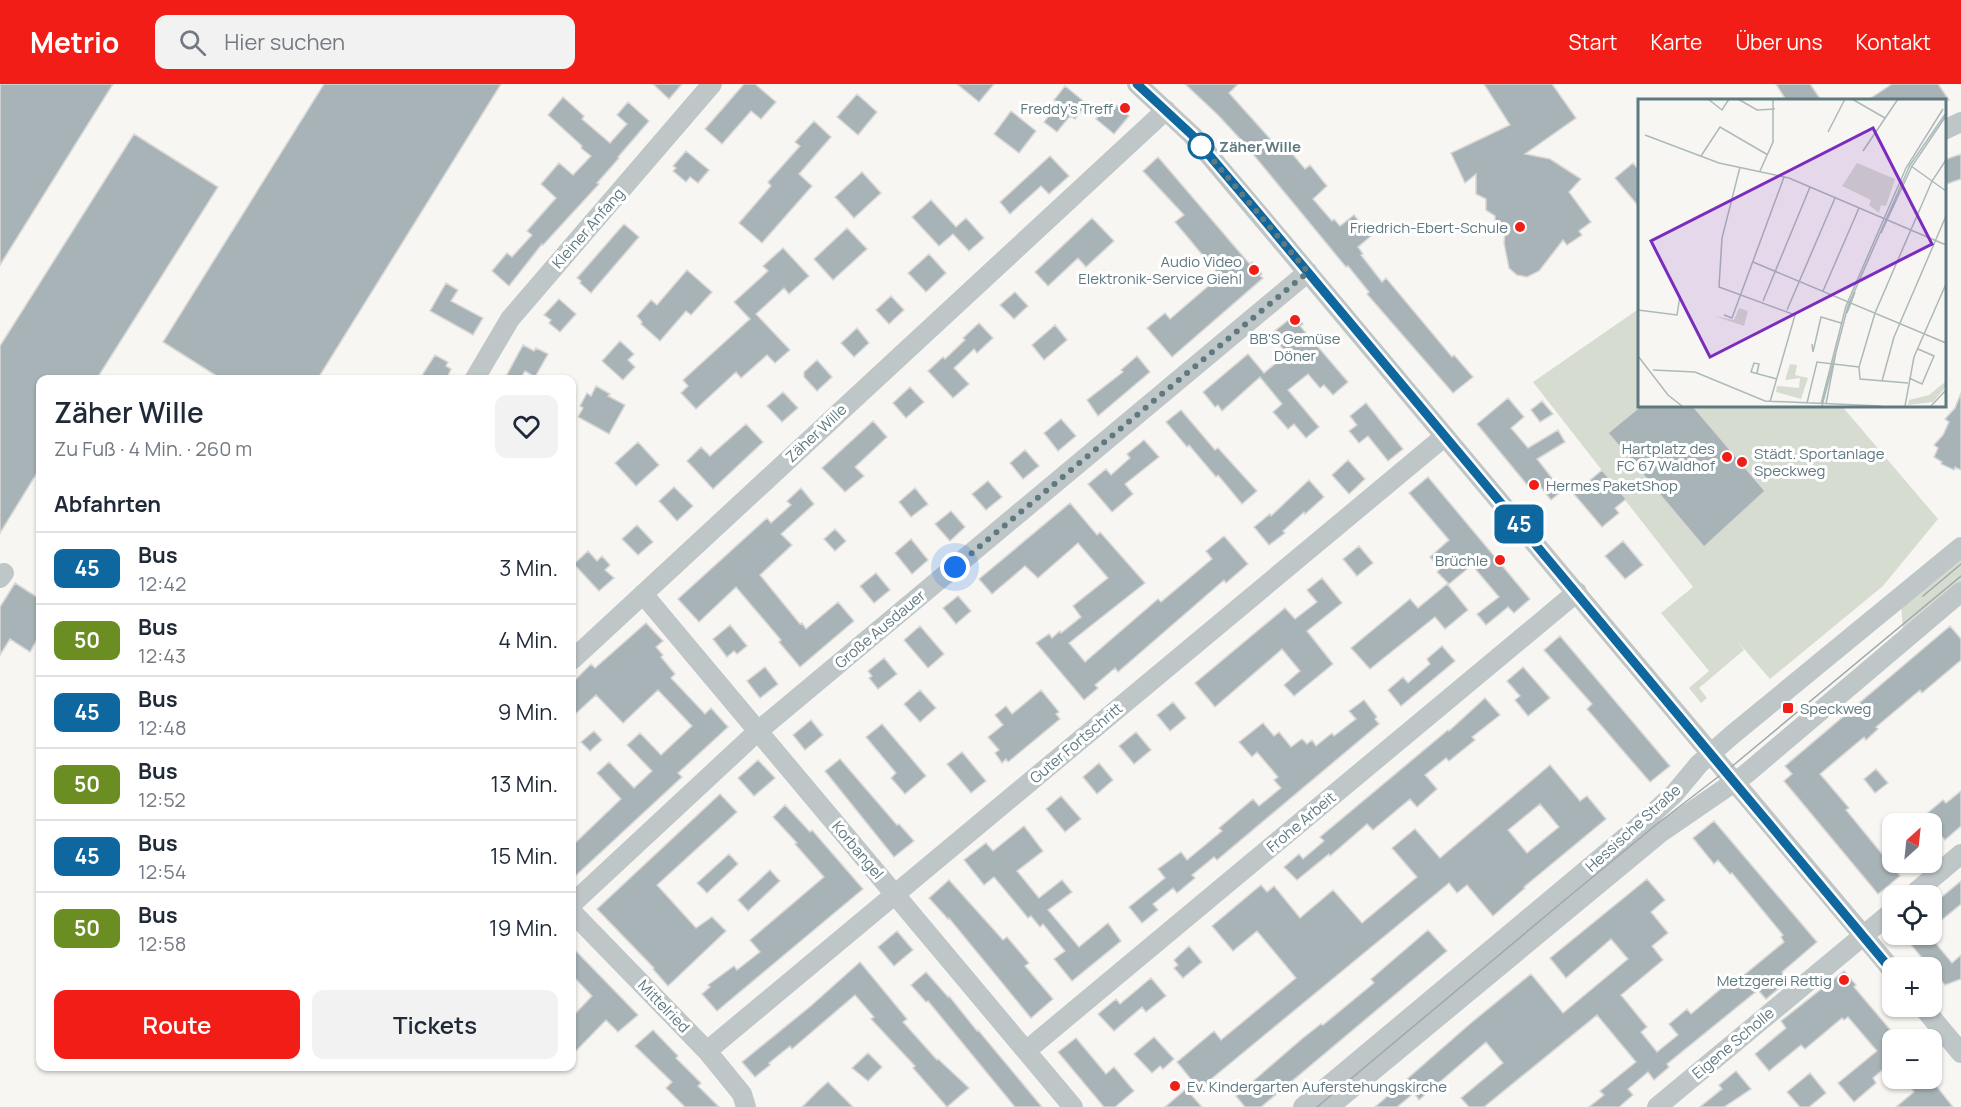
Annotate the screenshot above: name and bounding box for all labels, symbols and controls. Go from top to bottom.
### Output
search box [155,15,575,69]
text: Metrio [30,23,119,61]
icon: search [176,26,209,59]
text: Hier suchen [224,27,345,57]
text: Start [1568,28,1617,56]
text: Karte [1650,28,1702,56]
text: Über uns [1735,28,1823,56]
text: Kontakt [1856,28,1931,56]
place label: Freddy's Treff [1021,98,1113,119]
inset map [1638,99,1946,406]
marker: Freddy's Treff [1118,101,1132,115]
marker: Zäher Wille [1188,133,1214,159]
place label: Zäher Wille [1219,136,1301,157]
street label: Kleiner Anfang [547,183,629,273]
place label: Friedrich-Ebert-Schule [1350,217,1508,238]
marker: Friedrich-Ebert-Schule [1513,220,1527,234]
place label: Audio Video Elektronik-Service Giehl [1078,251,1242,289]
marker: Audio Video Elektronik-Service Giehl [1247,263,1261,277]
marker: BB'S Gemüse Döner [1288,313,1302,327]
place label: BB'S Gemüse Döner [1250,328,1341,366]
text: Zäher Wille [54,393,204,431]
button: heart [495,395,558,458]
street label: Zäher Wille [781,399,851,467]
text: Zu Fuß · 4 Min. · 260 m [54,435,252,462]
place label: Hartplatz des FC 67 Waldhof [1617,438,1716,476]
place label: Städt. Sportanlage Speckweg [1754,443,1885,481]
marker: Hartplatz des FC 67 Waldhof [1720,450,1734,464]
marker: Städt. Sportanlage Speckweg [1735,455,1749,469]
place label: Hermes PaketShop [1546,475,1678,496]
marker: Hermes PaketShop [1527,478,1541,492]
text: Abfahrten [54,489,161,519]
line badge: 45 [1492,504,1546,544]
text: 45 [1506,510,1532,538]
text: Bus [138,540,178,570]
place label: Brüchle [1435,550,1488,571]
your location [940,552,970,582]
text: 3 Min. [499,553,558,583]
marker: Brüchle [1493,553,1507,567]
text: 45 [74,554,100,582]
text: 12:42 [138,570,186,597]
street label: Große Ausdauer [830,585,930,673]
text: Bus [138,612,178,642]
text: 4 Min. [498,625,558,655]
text: 50 [74,626,100,654]
text: 12:43 [138,642,186,669]
text: Bus [138,684,178,714]
text: 9 Min. [498,697,558,727]
text: 45 [74,698,100,726]
street label: Guter Fortschritt [1025,698,1127,788]
place label: Speckweg [1800,698,1872,719]
marker: Speckweg [1781,701,1795,715]
text: 12:48 [138,714,187,741]
text: Bus [138,756,178,786]
text: 13 Min. [491,769,558,799]
text: 50 [74,770,100,798]
street label: Hessische Straße [1581,779,1685,876]
text: 12:52 [138,786,186,813]
street label: Frohe Arbeit [1262,787,1340,857]
north arrow [1882,813,1942,873]
map controls [1882,813,1942,1089]
street label: Korbangel [828,816,888,884]
text: Bus [138,828,178,858]
text: 15 Min. [490,841,558,871]
text: 45 [74,842,100,870]
text: 12:54 [138,858,187,885]
button: locate [1882,885,1942,945]
text: Bus [138,900,178,930]
text: 19 Min. [489,913,558,943]
text: 50 [74,914,100,942]
text: 12:58 [138,930,186,957]
button: + [1882,957,1942,1017]
place label: Metzgerei Rettig [1717,970,1832,991]
marker: Metzgerei Rettig [1837,973,1851,987]
street label: Mittelried [633,975,695,1037]
button: Route [54,990,300,1059]
button: Tickets [312,990,558,1059]
street label: Eigene Scholle [1687,1002,1779,1084]
button: − [1882,1029,1942,1089]
place label: Ev. Kindergarten Auferstehungskirche [1187,1076,1447,1097]
marker: Ev. Kindergarten Auferstehungskirche [1168,1079,1182,1093]

